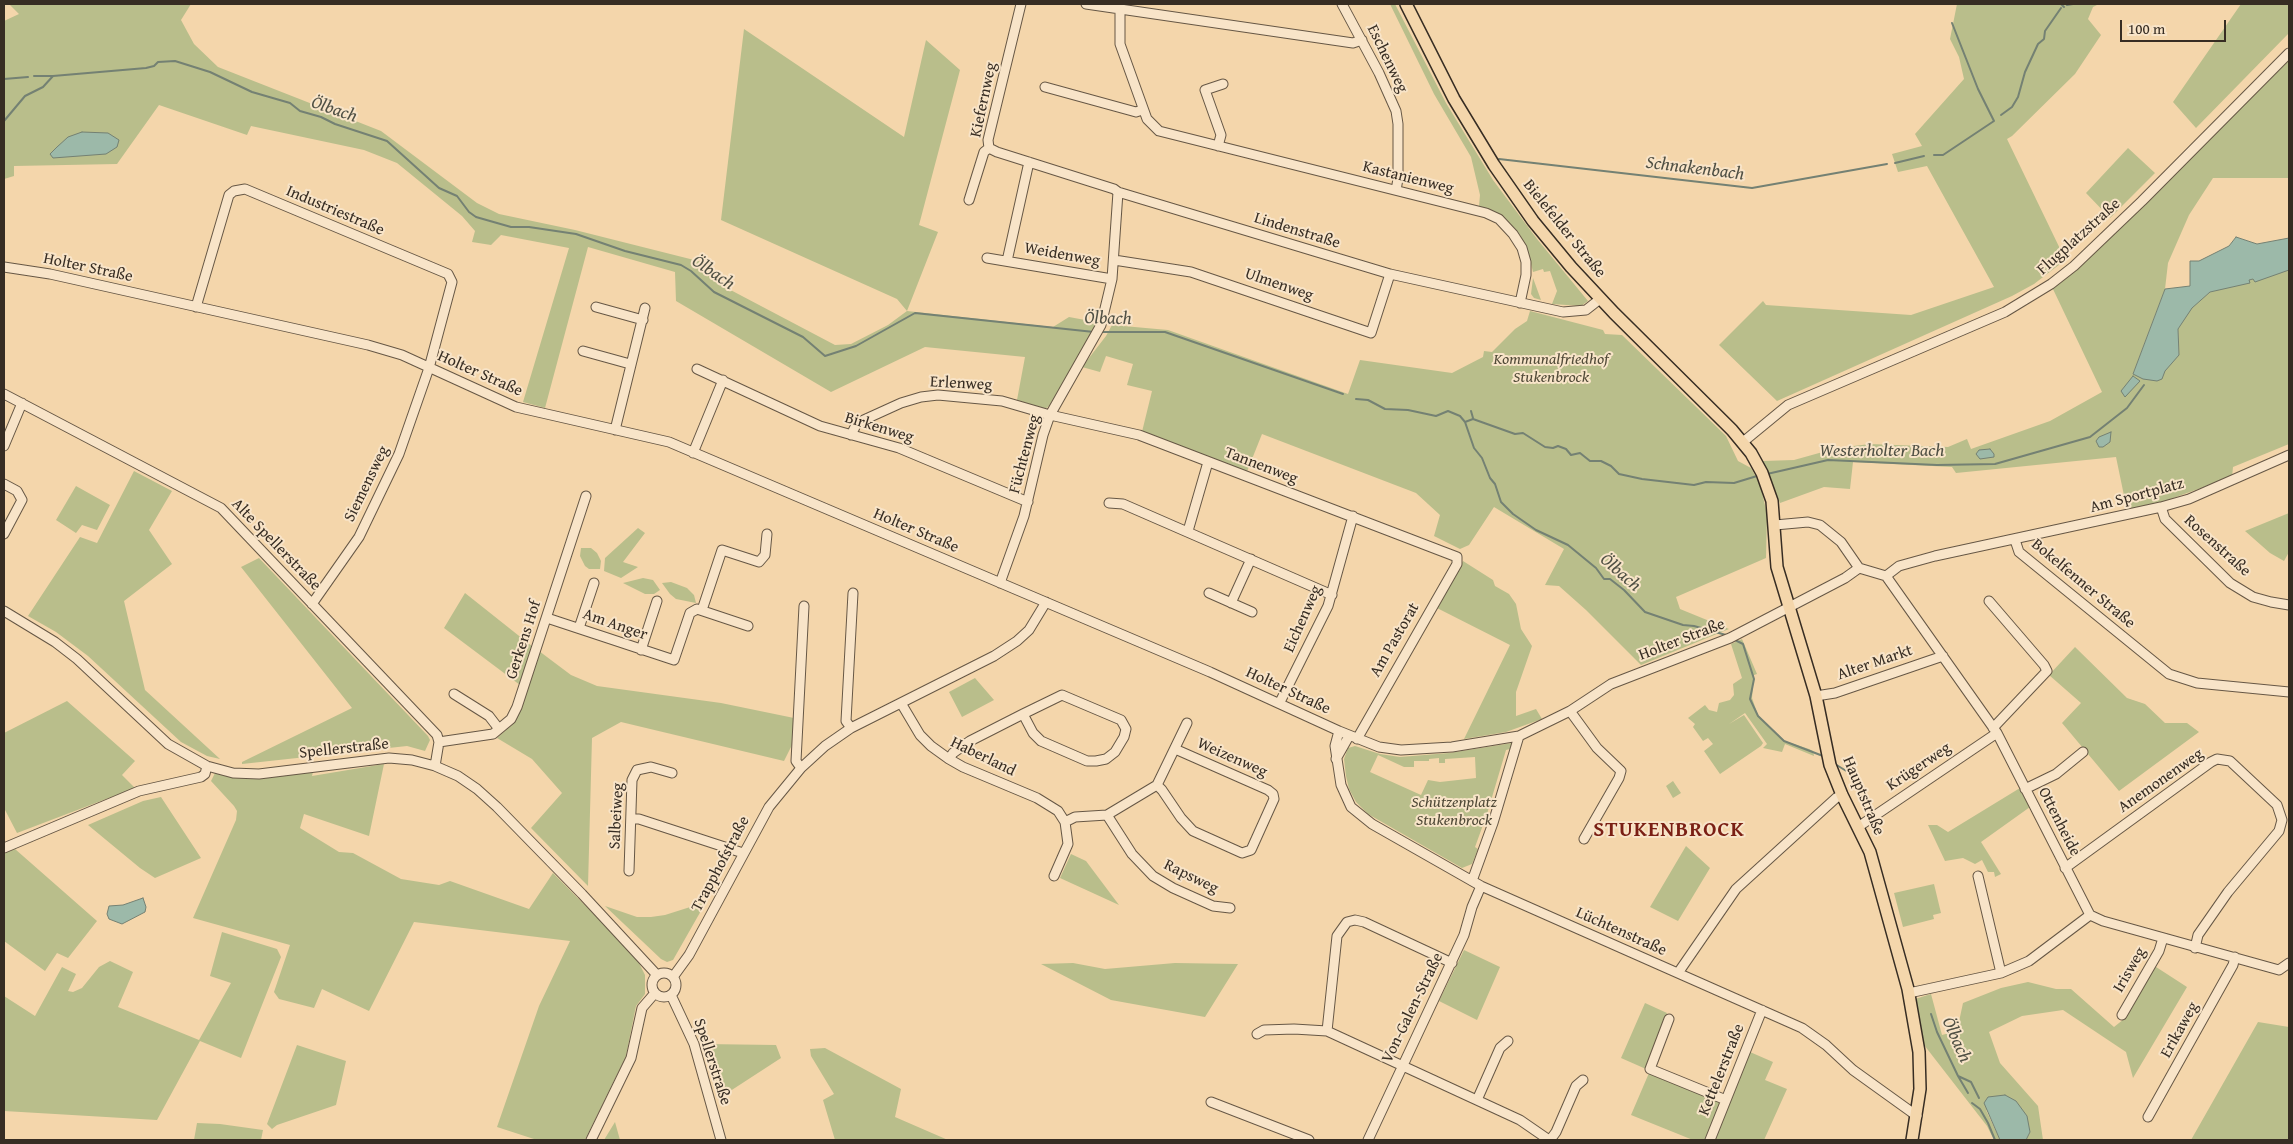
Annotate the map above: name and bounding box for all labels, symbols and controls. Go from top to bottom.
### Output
scale bar [2123,10,2229,42]
text: 100 m [2128,18,2165,39]
street label: Eschenweg [1362,22,1412,96]
street label: Kiefernweg [967,61,1001,139]
water label: Ölbach [308,92,360,128]
water label: Schnakenbach [1645,152,1745,186]
street label: Kastanienweg [1361,157,1455,199]
street label: Bielefelder Straße [1519,176,1609,282]
street label: Industriestraße [283,182,387,240]
street label: Flugplatzstraße [2034,195,2124,279]
street label: Lindenstraße [1252,209,1342,253]
street label: Weidenweg [1023,239,1101,271]
street label: Holter Straße [42,249,134,287]
water label: Ölbach [687,251,739,295]
street label: Ulmenweg [1242,264,1316,306]
water label: Ölbach [1084,308,1132,330]
street label: Holter Straße [435,347,525,401]
park label: Kommunalfriedhof Stukenbrock [1493,350,1609,388]
street label: Erlenweg [929,373,993,395]
street label: Birkenweg [842,408,916,448]
street label: Füchtenweg [1005,412,1045,496]
water label: Westerholter Bach [1820,440,1944,462]
street label: Siemensweg [340,443,394,525]
street label: Tannenweg [1222,443,1300,489]
street label: Am Sportplatz [2088,474,2186,518]
street label: Alte Spellerstraße [227,495,325,595]
street label: Holter Straße [870,504,962,558]
street label: Rosenstraße [2180,511,2254,581]
street label: Bokelfenner Straße [2027,535,2139,633]
water label: Ölbach [1595,549,1645,597]
street label: Eichenweg [1280,582,1326,656]
street label: Gerkens Hof [502,598,546,682]
street label: Am Pastorat [1366,600,1424,680]
street label: Am Anger [580,605,650,645]
street label: Holter Straße [1636,615,1728,665]
street label: Alter Markt [1835,641,1915,685]
street label: Holter Straße [1243,663,1333,719]
street label: Haberland [947,733,1019,781]
street label: Weizenweg [1194,734,1270,782]
street label: Spellerstraße [298,735,390,763]
street label: Krügerweg [1883,739,1955,795]
street label: Anemonenweg [2115,745,2207,817]
street label: Hauptstraße [1838,754,1888,838]
street label: Salbeiweg [606,782,628,850]
street label: Ottenheide [2034,784,2084,860]
park label: Schützenplatz Stukenbrock [1411,793,1497,831]
street label: Trapphofstraße [688,813,754,915]
district label: STUKENBROCK [1592,818,1746,844]
street label: Rapsweg [1161,856,1221,898]
street label: Lüchtenstraße [1573,903,1669,961]
street label: Irisweg [2109,944,2151,996]
street label: Von-Galen-Straße [1378,950,1448,1066]
street label: Erikaweg [2157,999,2203,1061]
water label: Ölbach [1937,1014,1975,1066]
street label: Spellerstraße [689,1016,735,1108]
street label: Kettelerstraße [1695,1021,1749,1119]

